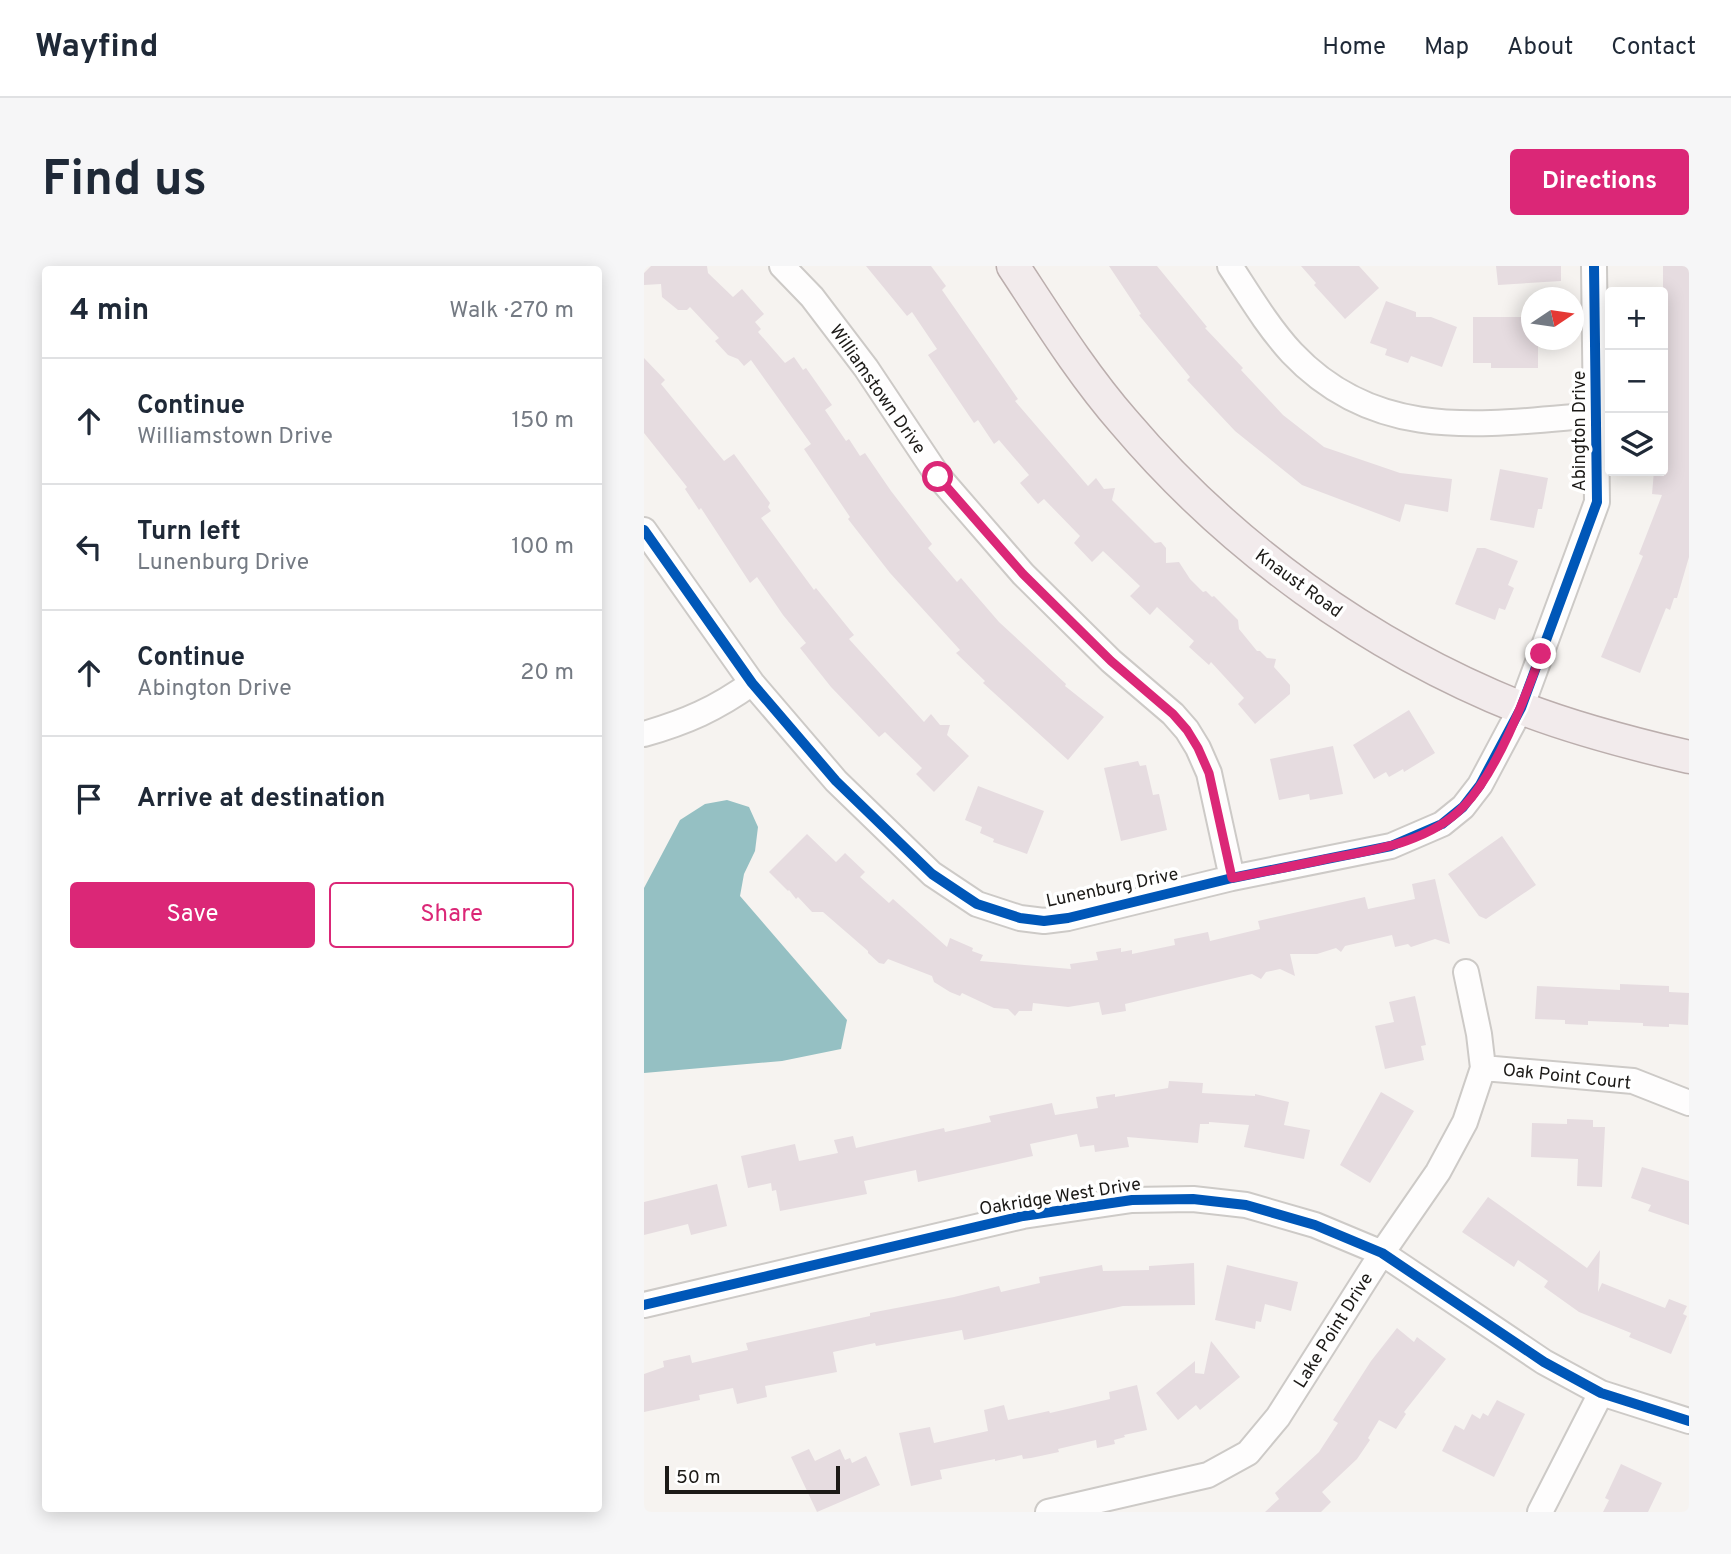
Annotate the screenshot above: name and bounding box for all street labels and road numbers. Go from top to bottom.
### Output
street label: Williamstown Drive [823,320,930,459]
street label: Abington Drive [1569,370,1592,492]
street label: Knaust Road [1250,545,1346,624]
street label: Lunenburg Drive [1044,863,1181,914]
street label: Oak Point Court [1501,1059,1632,1096]
street label: Oakridge West Drive [978,1173,1143,1222]
street label: Lake Point Drive [1290,1269,1379,1393]

